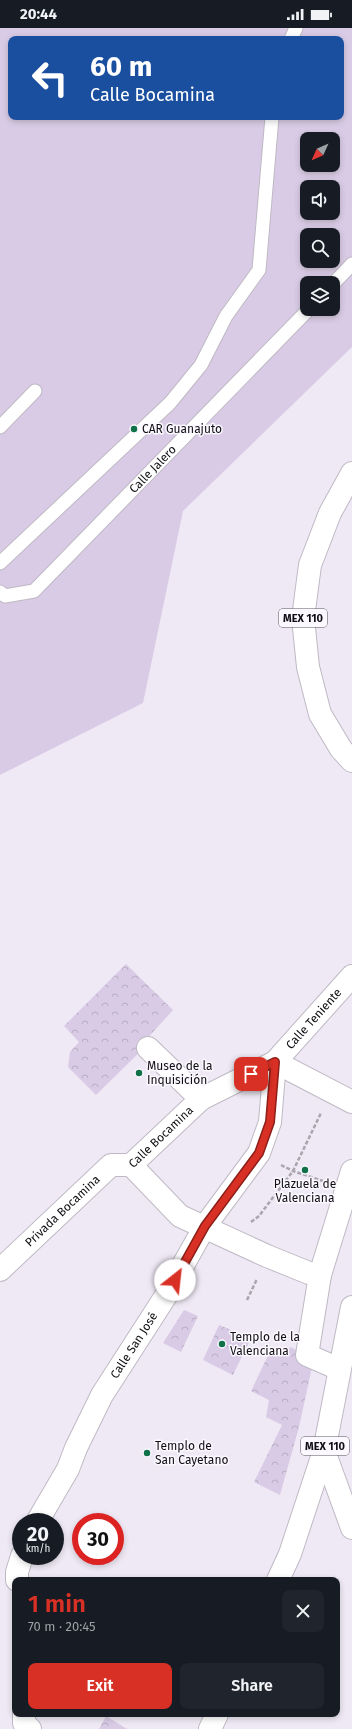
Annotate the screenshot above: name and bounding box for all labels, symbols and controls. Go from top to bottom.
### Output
text: 20:44 [20,5,57,23]
text: 60 m [90,50,152,83]
icon: left [24,52,76,104]
text: Calle Bocamina [90,84,215,106]
north arrow [300,132,340,172]
map controls [300,132,340,316]
button: sound [300,180,340,220]
button: search [300,228,340,268]
button: layers [300,276,340,316]
place label: CAR Guanajuto [142,422,222,436]
marker: CAR Guanajuto [129,424,139,434]
street label: Calle Jalero [126,442,179,496]
road number: MEX 110 [279,609,327,627]
street label: Calle Teniente [283,986,344,1052]
pin [234,1057,268,1091]
place label: Museo de la Inquisición [147,1059,213,1087]
icon: arrive [240,1063,262,1085]
marker: Museo de la Inquisición [134,1068,144,1078]
street label: Calle Bocamina [126,1103,196,1171]
marker: Plazuela de Valenciana [300,1165,310,1175]
street label: Privada Bocamina [22,1172,103,1250]
place label: Plazuela de Valenciana [274,1177,336,1205]
position arrow [154,1259,196,1301]
street label: Calle San José [108,1310,160,1381]
place label: Templo de la Valenciana [230,1330,300,1358]
marker: Templo de la Valenciana [217,1339,227,1349]
road number: MEX 110 [301,1437,349,1455]
place label: Templo de San Cayetano [155,1439,228,1467]
marker: Templo de San Cayetano [142,1448,152,1458]
speed limit sign: 30 [72,1513,124,1565]
text: 20 [27,1522,49,1546]
text: km/h [26,1543,50,1555]
text: 1 min [28,1590,86,1618]
button: close [282,1590,324,1632]
text: 70 m · 20:45 [28,1619,96,1634]
button: Exit [28,1663,172,1709]
button: Share [180,1663,324,1709]

